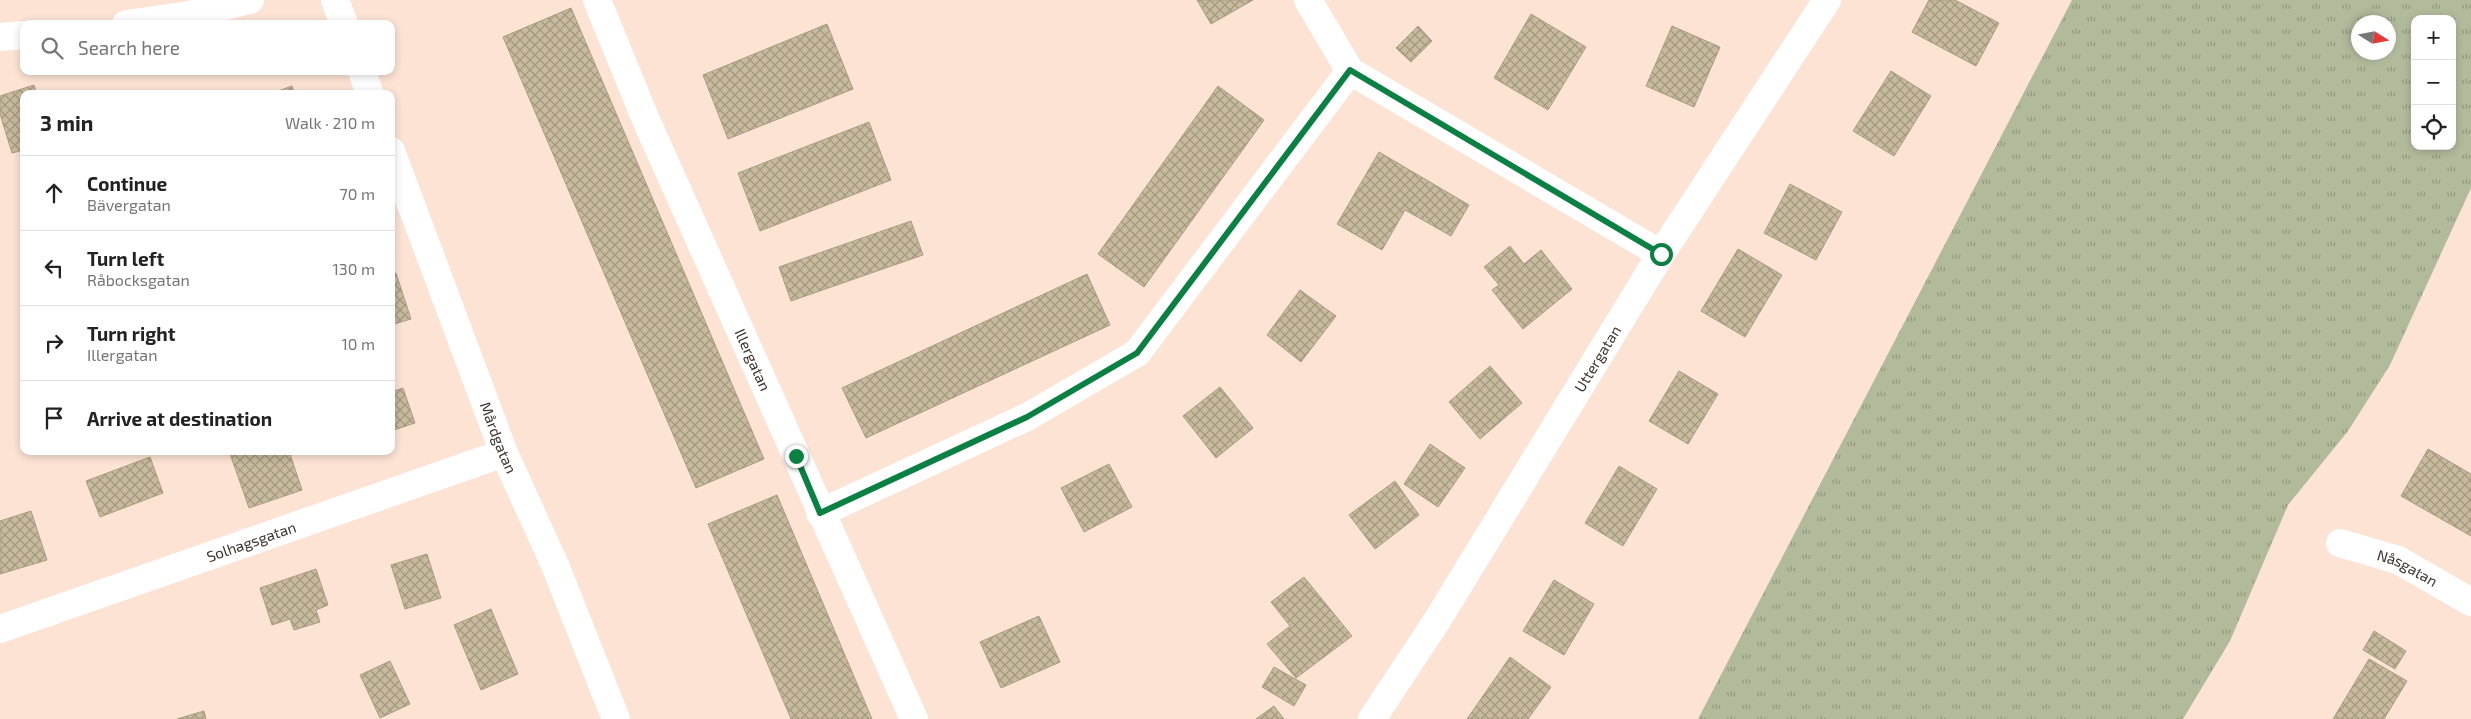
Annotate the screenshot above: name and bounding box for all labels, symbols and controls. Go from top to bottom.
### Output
north arrow [2351,15,2396,60]
map controls [2411,15,2456,150]
button: + [2411,15,2456,60]
search box [20,20,395,75]
icon: search [38,34,66,62]
text: Search here [78,36,180,59]
button: − [2411,60,2456,105]
button: locate [2411,105,2456,150]
text: 3 min [40,110,93,135]
text: Walk · 210 m [285,113,375,132]
text: Continue [87,172,167,195]
icon: ahead [40,179,68,207]
text: 70 m [340,184,375,203]
text: Bävergatan [87,195,171,214]
route start [1650,243,1673,266]
text: Turn left [87,247,164,270]
icon: left [40,254,68,282]
text: 130 m [333,259,375,278]
text: Råbocksgatan [87,270,190,289]
text: Turn right [87,322,175,345]
street label: Uttergatan [1570,322,1624,395]
street label: Illergatan [731,326,775,393]
icon: right [40,329,68,357]
text: 10 m [341,334,375,353]
text: Illergatan [87,345,157,364]
street label: Mårdgatan [477,399,521,476]
icon: arrive [40,404,68,432]
text: Arrive at destination [87,407,272,430]
route end [785,445,808,468]
street label: Solhagsgatan [204,517,298,565]
street label: Nåsgatan [2375,545,2441,590]

